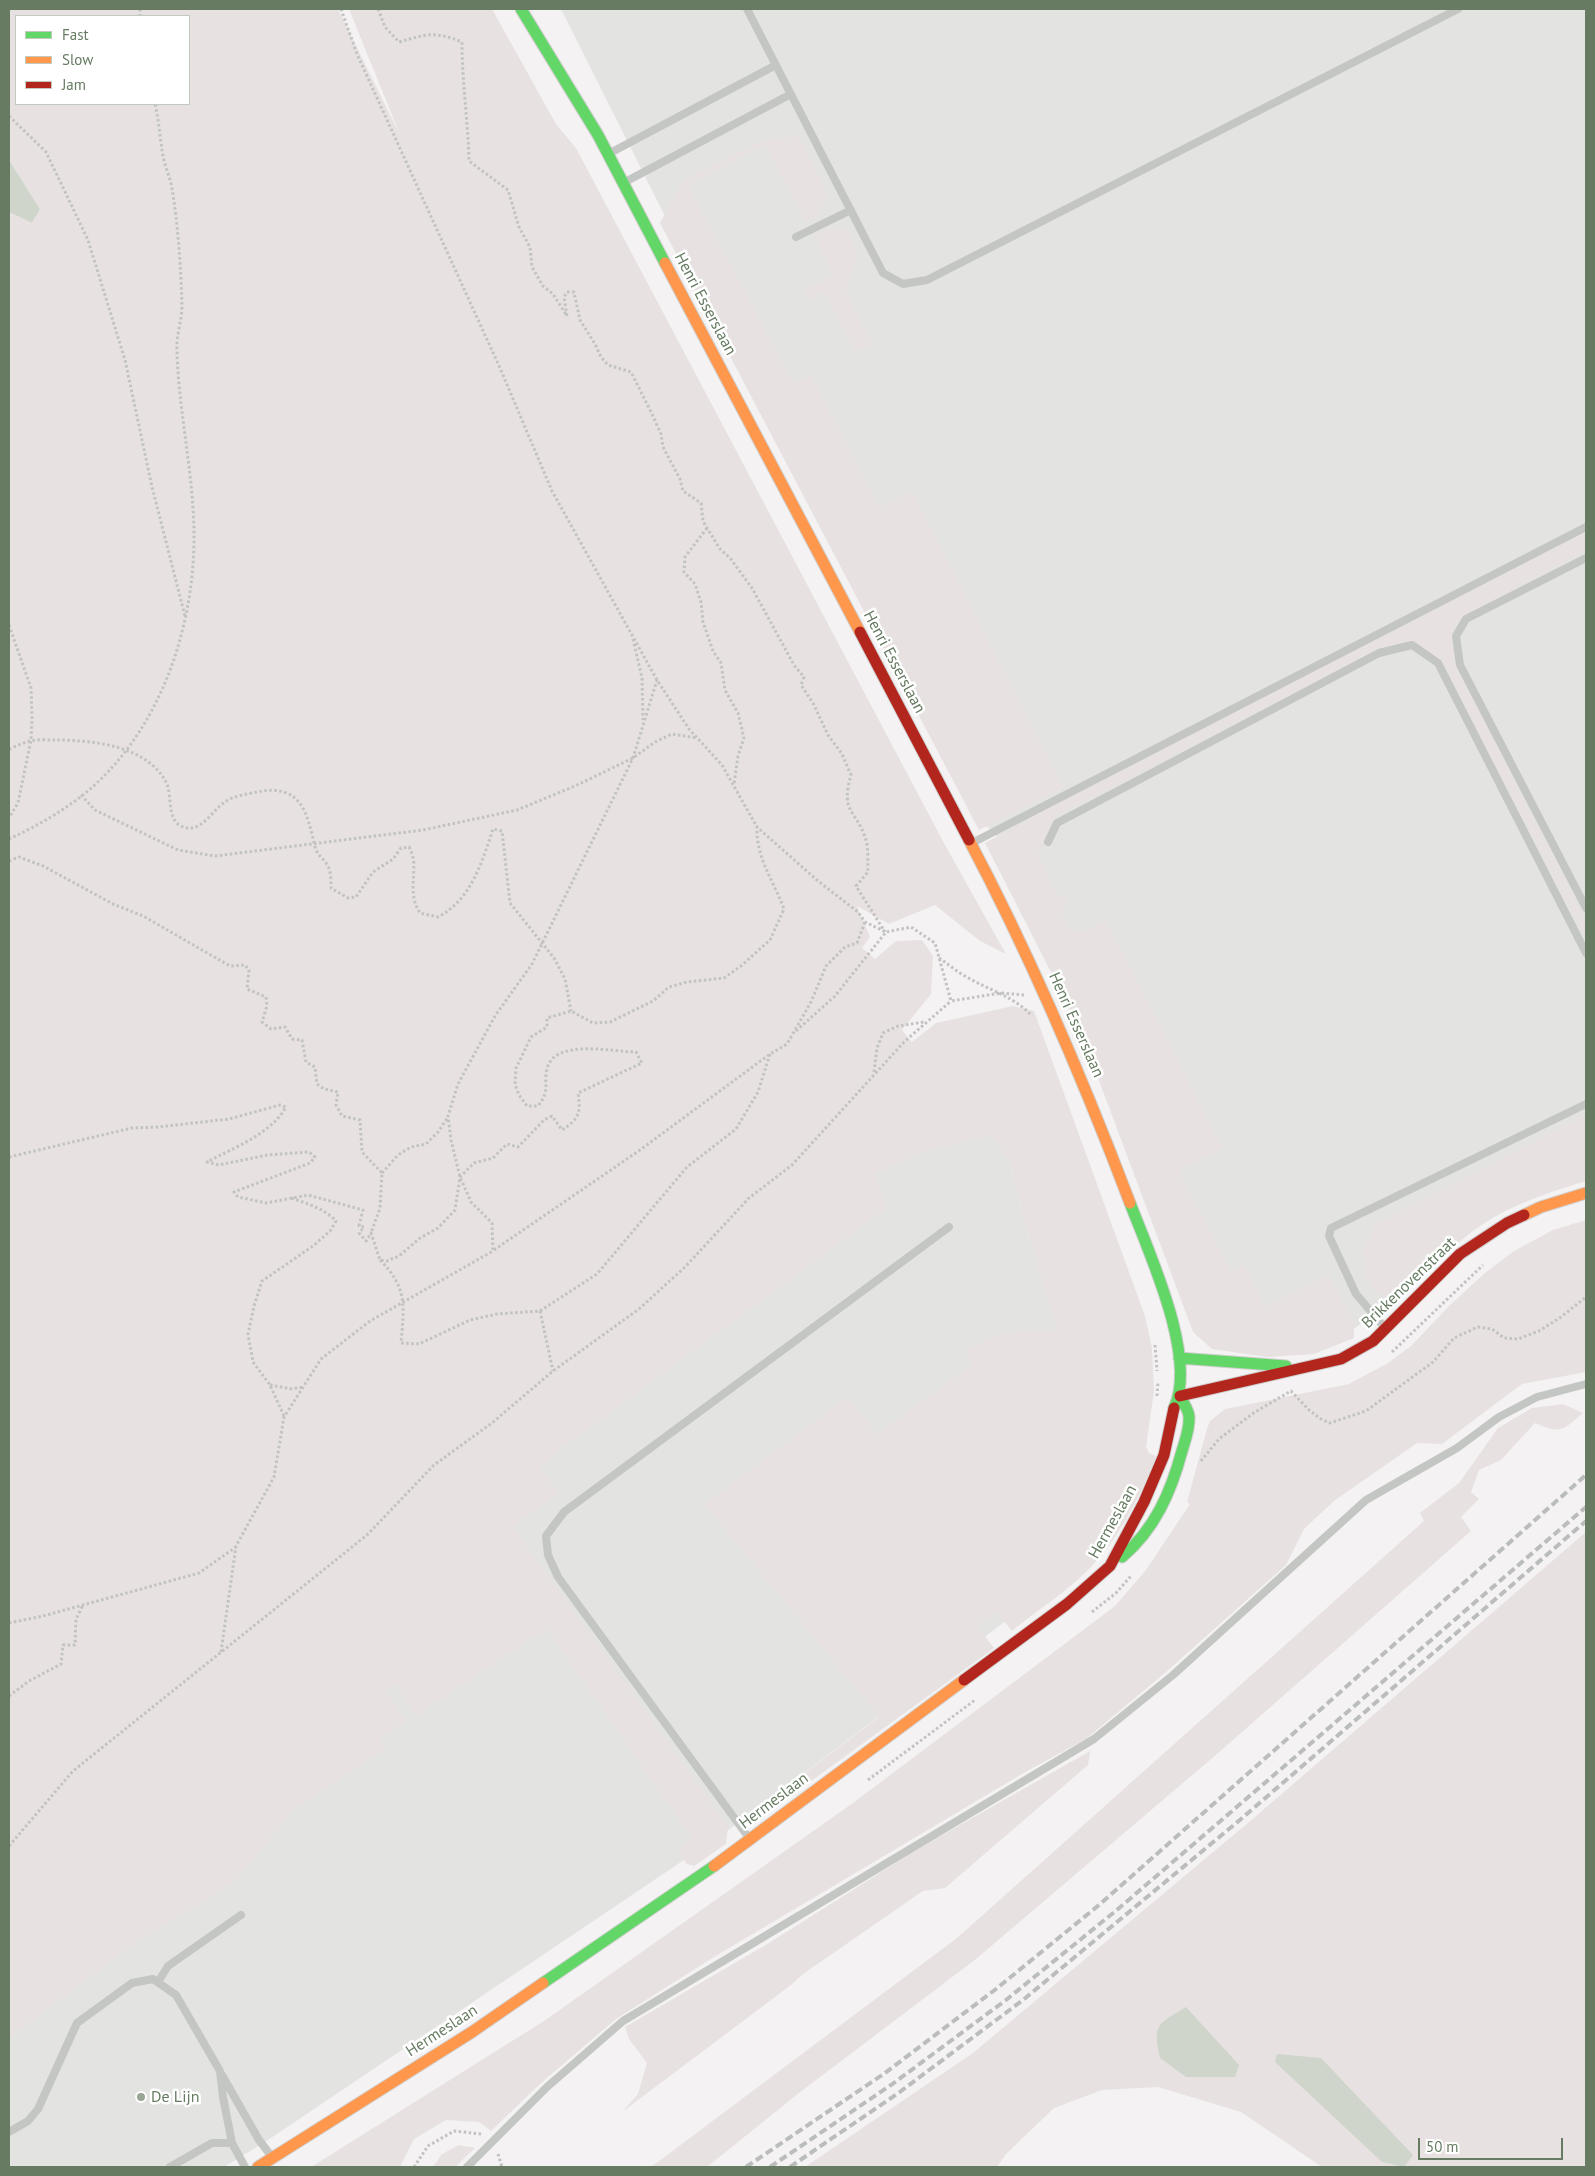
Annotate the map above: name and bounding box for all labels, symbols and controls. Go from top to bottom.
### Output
legend [15,15,190,105]
text: Fast [62,25,89,44]
text: Slow [62,50,93,69]
text: Jam [62,75,86,94]
street label: Henri Esserslaan [670,249,740,359]
street label: Henri Esserslaan [859,607,929,717]
street label: Henri Esserslaan [1044,969,1108,1081]
street label: Brikkenovenstraat [1358,1233,1460,1333]
street label: Hermeslaan [1085,1482,1141,1562]
street label: Hermeslaan [736,1769,812,1833]
street label: Hermeslaan [403,2001,481,2061]
place label: De Lijn [151,2087,199,2107]
marker: De Lijn [135,2091,147,2103]
scale bar [1420,2128,1565,2160]
text: 50 m [1426,2137,1459,2156]

